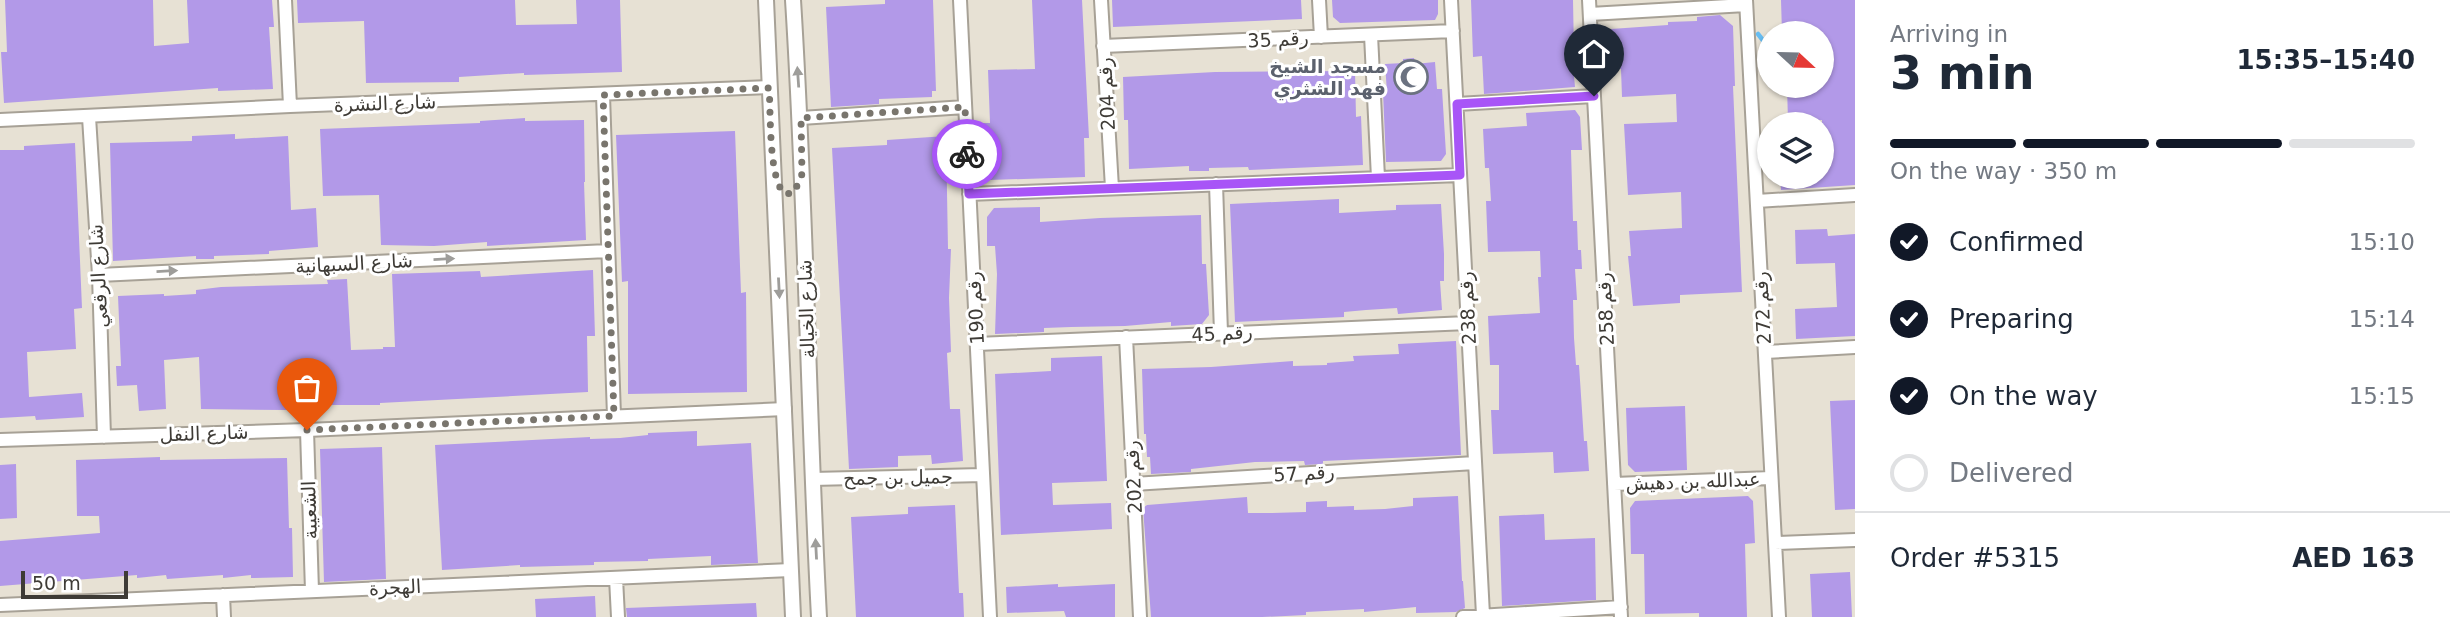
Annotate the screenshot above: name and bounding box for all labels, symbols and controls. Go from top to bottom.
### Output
north arrow [1757,21,1834,98]
map controls [1757,21,1834,189]
text: Arriving in [1890,21,2008,47]
pin [1564,24,1624,96]
street label: رقم 35 [1247,26,1309,53]
icon: home [1575,35,1613,73]
text: 15:35–15:40 [2236,45,2415,75]
text: 3 min [1890,46,2034,100]
place label: مسجد الشيخ فهد الشثري [1269,55,1386,101]
street label: رقم 204 [1093,57,1120,131]
mosque icon: مسجد الشيخ فهد الشثري [1392,58,1430,96]
one-way arrow [792,65,803,87]
street label: شارع النشرة [333,90,437,117]
button: layers [1757,112,1834,189]
courier [932,119,1002,189]
icon: bike [948,135,986,173]
text: On the way · 350 m [1890,158,2117,184]
street label: شارع الرقعي [84,223,113,328]
icon: check [1890,223,1928,261]
text: Confirmed [1949,227,2084,257]
text: 15:10 [2349,229,2415,255]
street label: شارع السبهانية [295,249,413,278]
one-way arrow [433,253,455,264]
street label: شارع الخيالة [793,259,820,359]
one-way arrow [157,266,179,277]
street label: رقم 190 [962,271,989,345]
street label: رقم 238 [1454,271,1481,345]
street label: رقم 272 [1749,271,1776,345]
street label: رقم 258 [1592,272,1619,346]
one-way arrow [774,278,785,300]
icon: check [1890,300,1928,338]
text: Preparing [1949,304,2074,334]
text: 15:14 [2349,306,2415,332]
street label: رقم 45 [1191,320,1253,347]
pin [277,358,337,430]
icon: bag [288,369,326,407]
icon: check [1890,377,1928,415]
text: On the way [1949,381,2098,411]
text: 15:15 [2349,383,2415,409]
street label: شارع النفل [159,420,249,447]
street label: رقم 202 [1120,440,1147,514]
text: Delivered [1949,458,2073,488]
street label: رقم 57 [1273,460,1335,487]
street label: جميل بن جمح [843,465,953,490]
street label: عبدالله بن دهيش [1625,468,1761,495]
street label: الشعيبة [297,480,321,540]
one-way arrow [810,538,821,560]
text: Order #5315 [1890,543,2060,573]
text: AED 163 [2292,543,2415,573]
scale bar [21,568,128,600]
text: 50 m [32,572,81,594]
street label: الهجرة [368,575,422,600]

